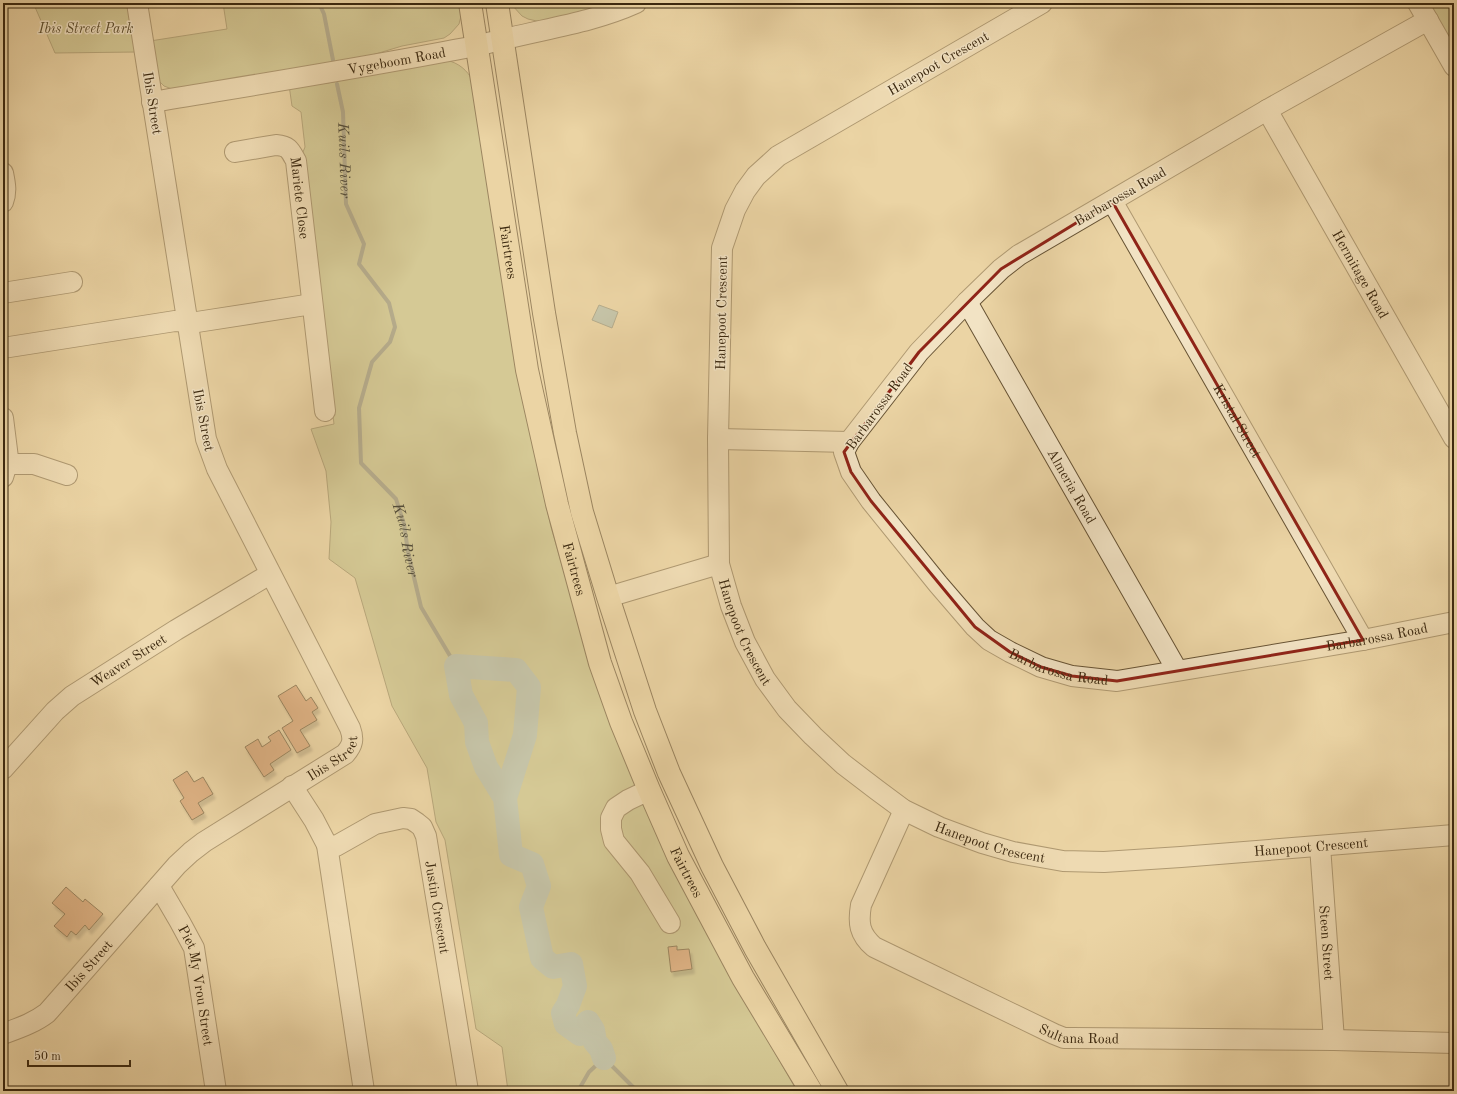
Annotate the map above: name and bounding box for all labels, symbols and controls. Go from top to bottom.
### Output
park label: Ibis Street Park [38,22,134,36]
street label: Hanepoot Crescent [885,29,992,99]
street label: Vygeboom Road [346,46,447,77]
street label: Ibis Street [140,71,164,136]
water label: Kuils River [334,121,352,199]
street label: Mariete Close [288,156,311,240]
street label: Barbarossa Road [1072,165,1169,229]
street label: Fairtrees [497,224,519,280]
street label: Hermitage Road [1329,228,1390,321]
street label: Hanepoot Crescent [714,256,730,370]
street label: Barbarossa Road [844,361,916,452]
street label: Kristal Street [1210,382,1263,461]
street label: Ibis Street [190,388,216,453]
street label: Almeria Road [1044,447,1098,526]
water label: Kuils River [388,500,420,579]
street label: Fairtrees [560,541,587,597]
street label: Hanepoot Crescent [716,577,773,689]
street label: Barbarossa Road [1325,621,1429,654]
street label: Weaver Street [88,632,169,690]
street label: Barbarossa Road [1006,647,1109,688]
street label: Ibis Street [305,736,360,784]
street label: Hanepoot Crescent [933,820,1046,866]
street label: Hanepoot Crescent [1253,836,1369,859]
street label: Fairtrees [667,845,705,900]
street label: Justin Crescent [422,860,451,955]
street label: Steen Street [1316,905,1336,981]
street label: Piet My Vrou Street [175,923,215,1047]
street label: Ibis Street [63,938,116,995]
street label: Sultana Road [1037,1022,1119,1046]
scale bar [28,1042,130,1068]
text: 50 m [34,1050,61,1063]

